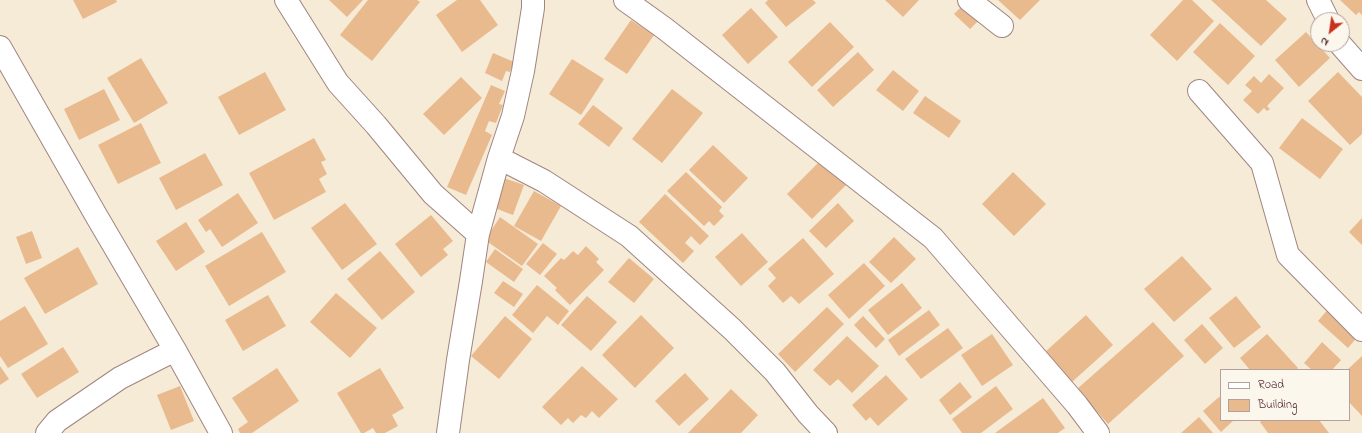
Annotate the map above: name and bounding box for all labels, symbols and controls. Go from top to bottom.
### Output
north arrow [1310,12,1350,52]
text: N [1317,33,1332,50]
legend [1220,369,1350,421]
text: Road [1258,376,1284,394]
text: Building [1258,396,1297,414]

